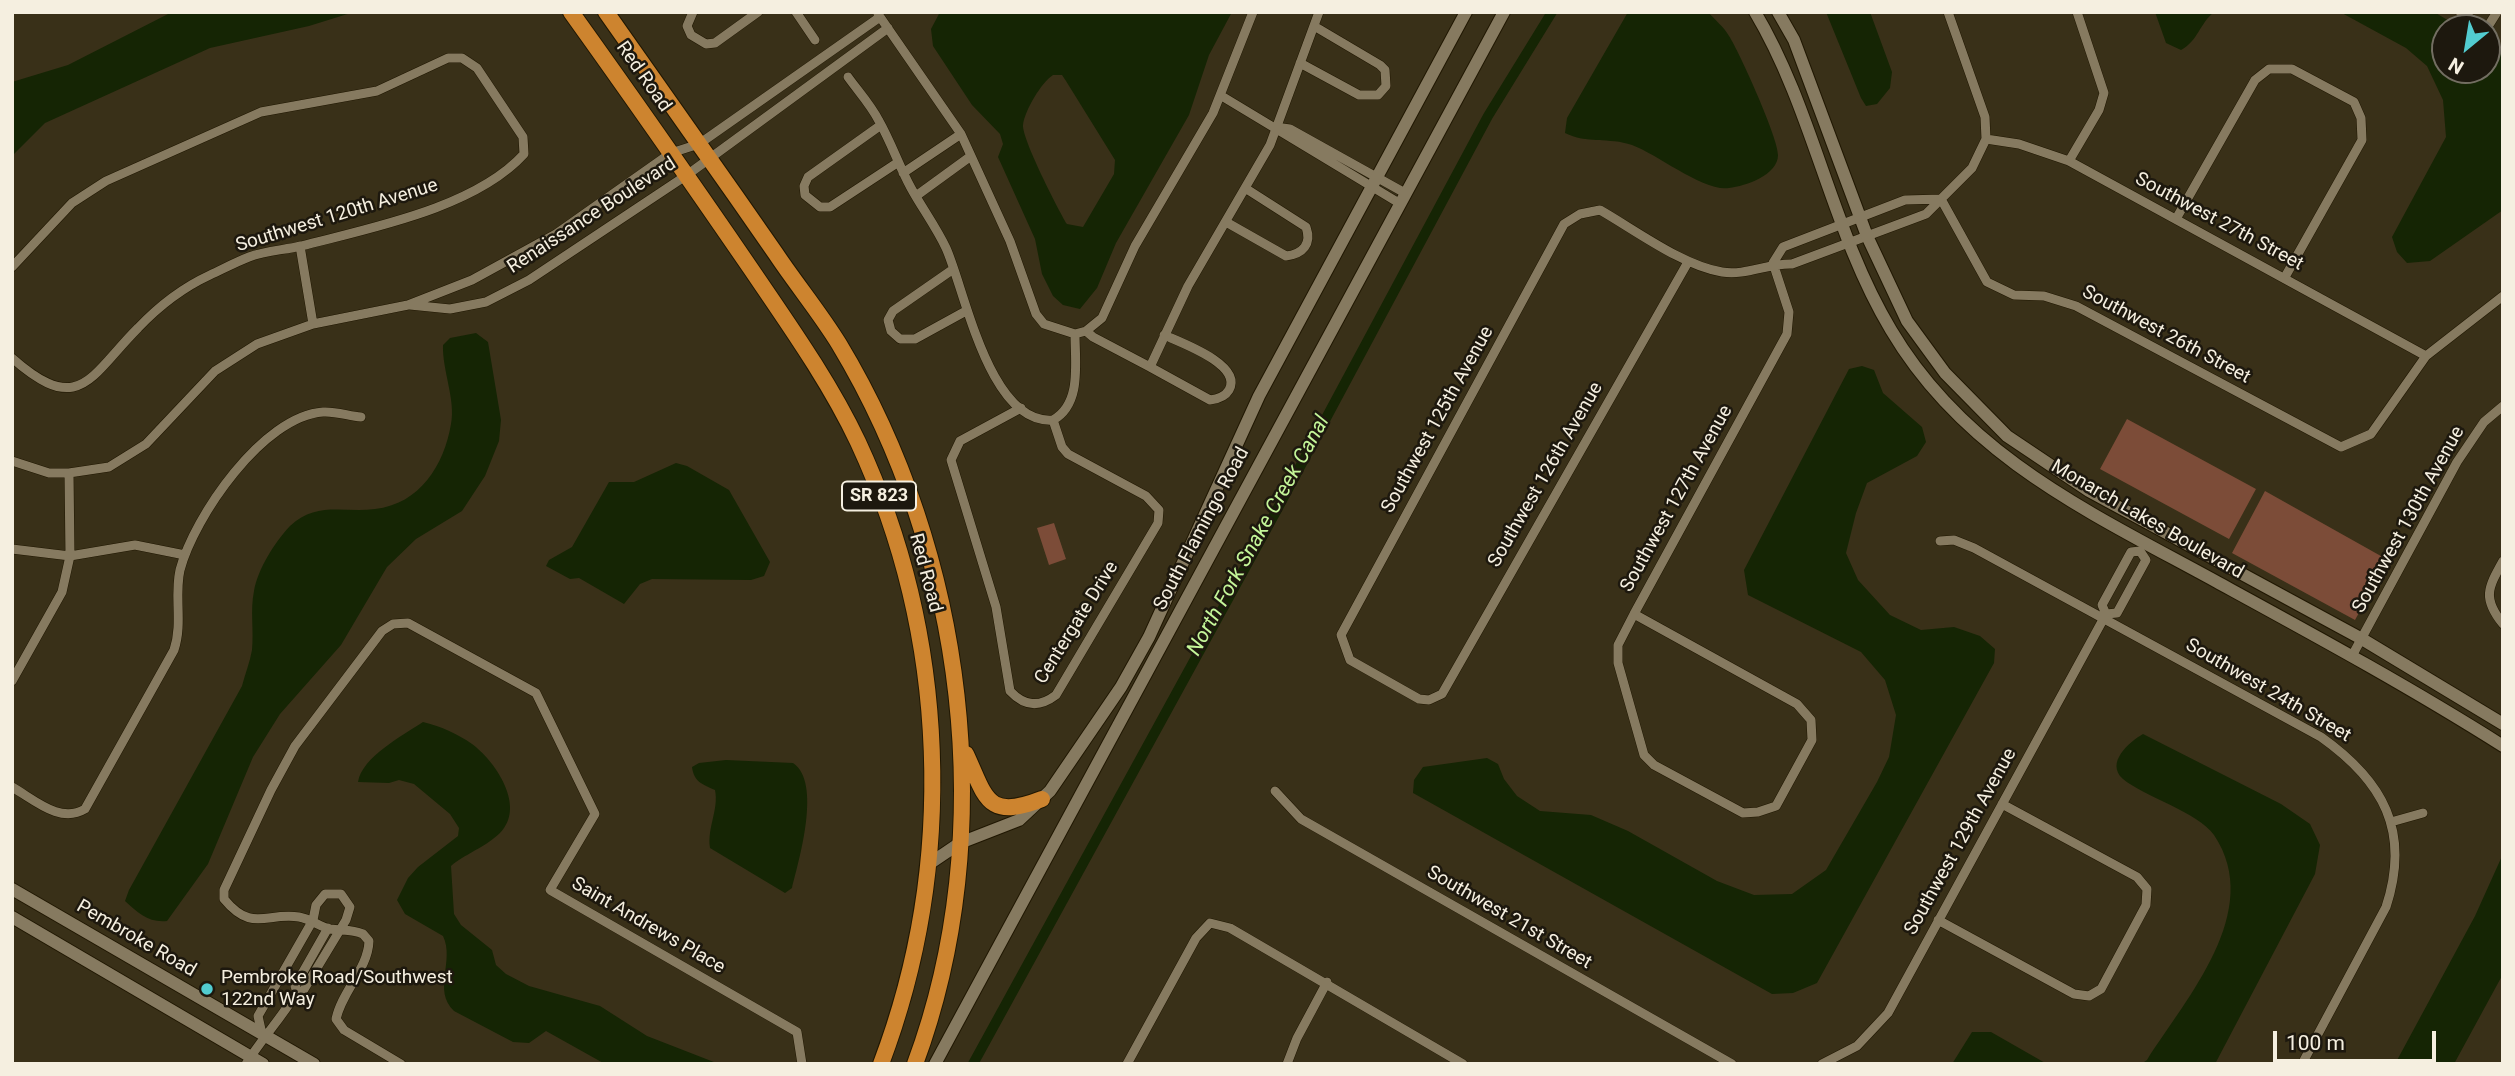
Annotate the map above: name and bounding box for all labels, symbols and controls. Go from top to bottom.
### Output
north arrow [2431,14,2501,84]
street label: Red Road [610,37,676,117]
text: N [2445,53,2468,79]
street label: Renaissance Boulevard [503,153,681,279]
street label: Southwest 27th Street [2131,168,2307,276]
street label: Southwest 120th Avenue [233,174,441,258]
street label: Southwest 26th Street [2078,281,2254,389]
street label: Southwest 125th Avenue [1377,323,1499,517]
street label: Southwest 126th Avenue [1484,378,1608,572]
street label: Southwest 127th Avenue [1616,402,1738,596]
water label: North Fork Snake Creek Canal [1182,411,1336,661]
street label: Southwest 130th Avenue [2348,423,2470,617]
street label: South Flamingo Road [1149,444,1255,614]
street label: Monarch Lakes Boulevard [2047,456,2247,584]
road number: SR 823 [842,482,916,510]
street label: Red Road [904,531,946,615]
street label: Centergate Drive [1030,558,1124,688]
street label: Southwest 24th Street [2181,634,2355,748]
street label: Southwest 129th Avenue [1900,745,2022,939]
street label: Southwest 21st Street [1423,861,1595,975]
street label: Saint Andrews Place [567,873,729,979]
street label: Pembroke Road [72,896,200,982]
place label: Pembroke Road/Southwest 122nd Way [221,967,453,1011]
marker: Pembroke Road/Southwest 122nd Way [199,981,215,997]
scale bar [2277,1016,2440,1060]
text: 100 m [2286,1031,2345,1055]

